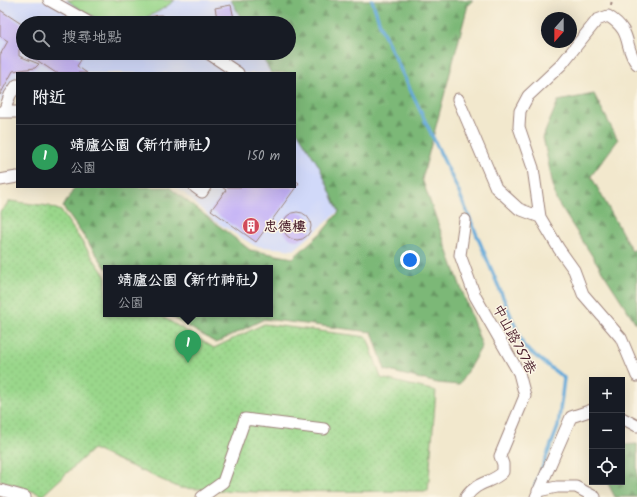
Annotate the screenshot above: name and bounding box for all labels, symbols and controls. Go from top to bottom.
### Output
north arrow [541,12,577,48]
search box [16,16,296,60]
text: 搜尋地點 [62,26,122,50]
icon: search [30,27,52,49]
text: 附近 [32,85,66,112]
text: 靖廬公園 (新竹神社) [70,134,211,158]
text: 1 [43,146,47,167]
text: 150 m [247,146,280,167]
text: 公園 [70,158,96,179]
building icon: 忠德樓 [241,216,261,236]
place label: 忠德樓 [264,216,306,238]
your location [400,250,420,270]
popup [103,265,273,317]
text: 靖廬公園 (新竹神社) [118,269,258,293]
text: 公園 [118,293,144,314]
street label: 中山路757巷 [486,301,542,379]
pin: 1 [175,330,201,363]
map controls [589,377,625,485]
button: + [589,377,625,413]
button: − [589,413,625,449]
button: locate [589,449,625,485]

